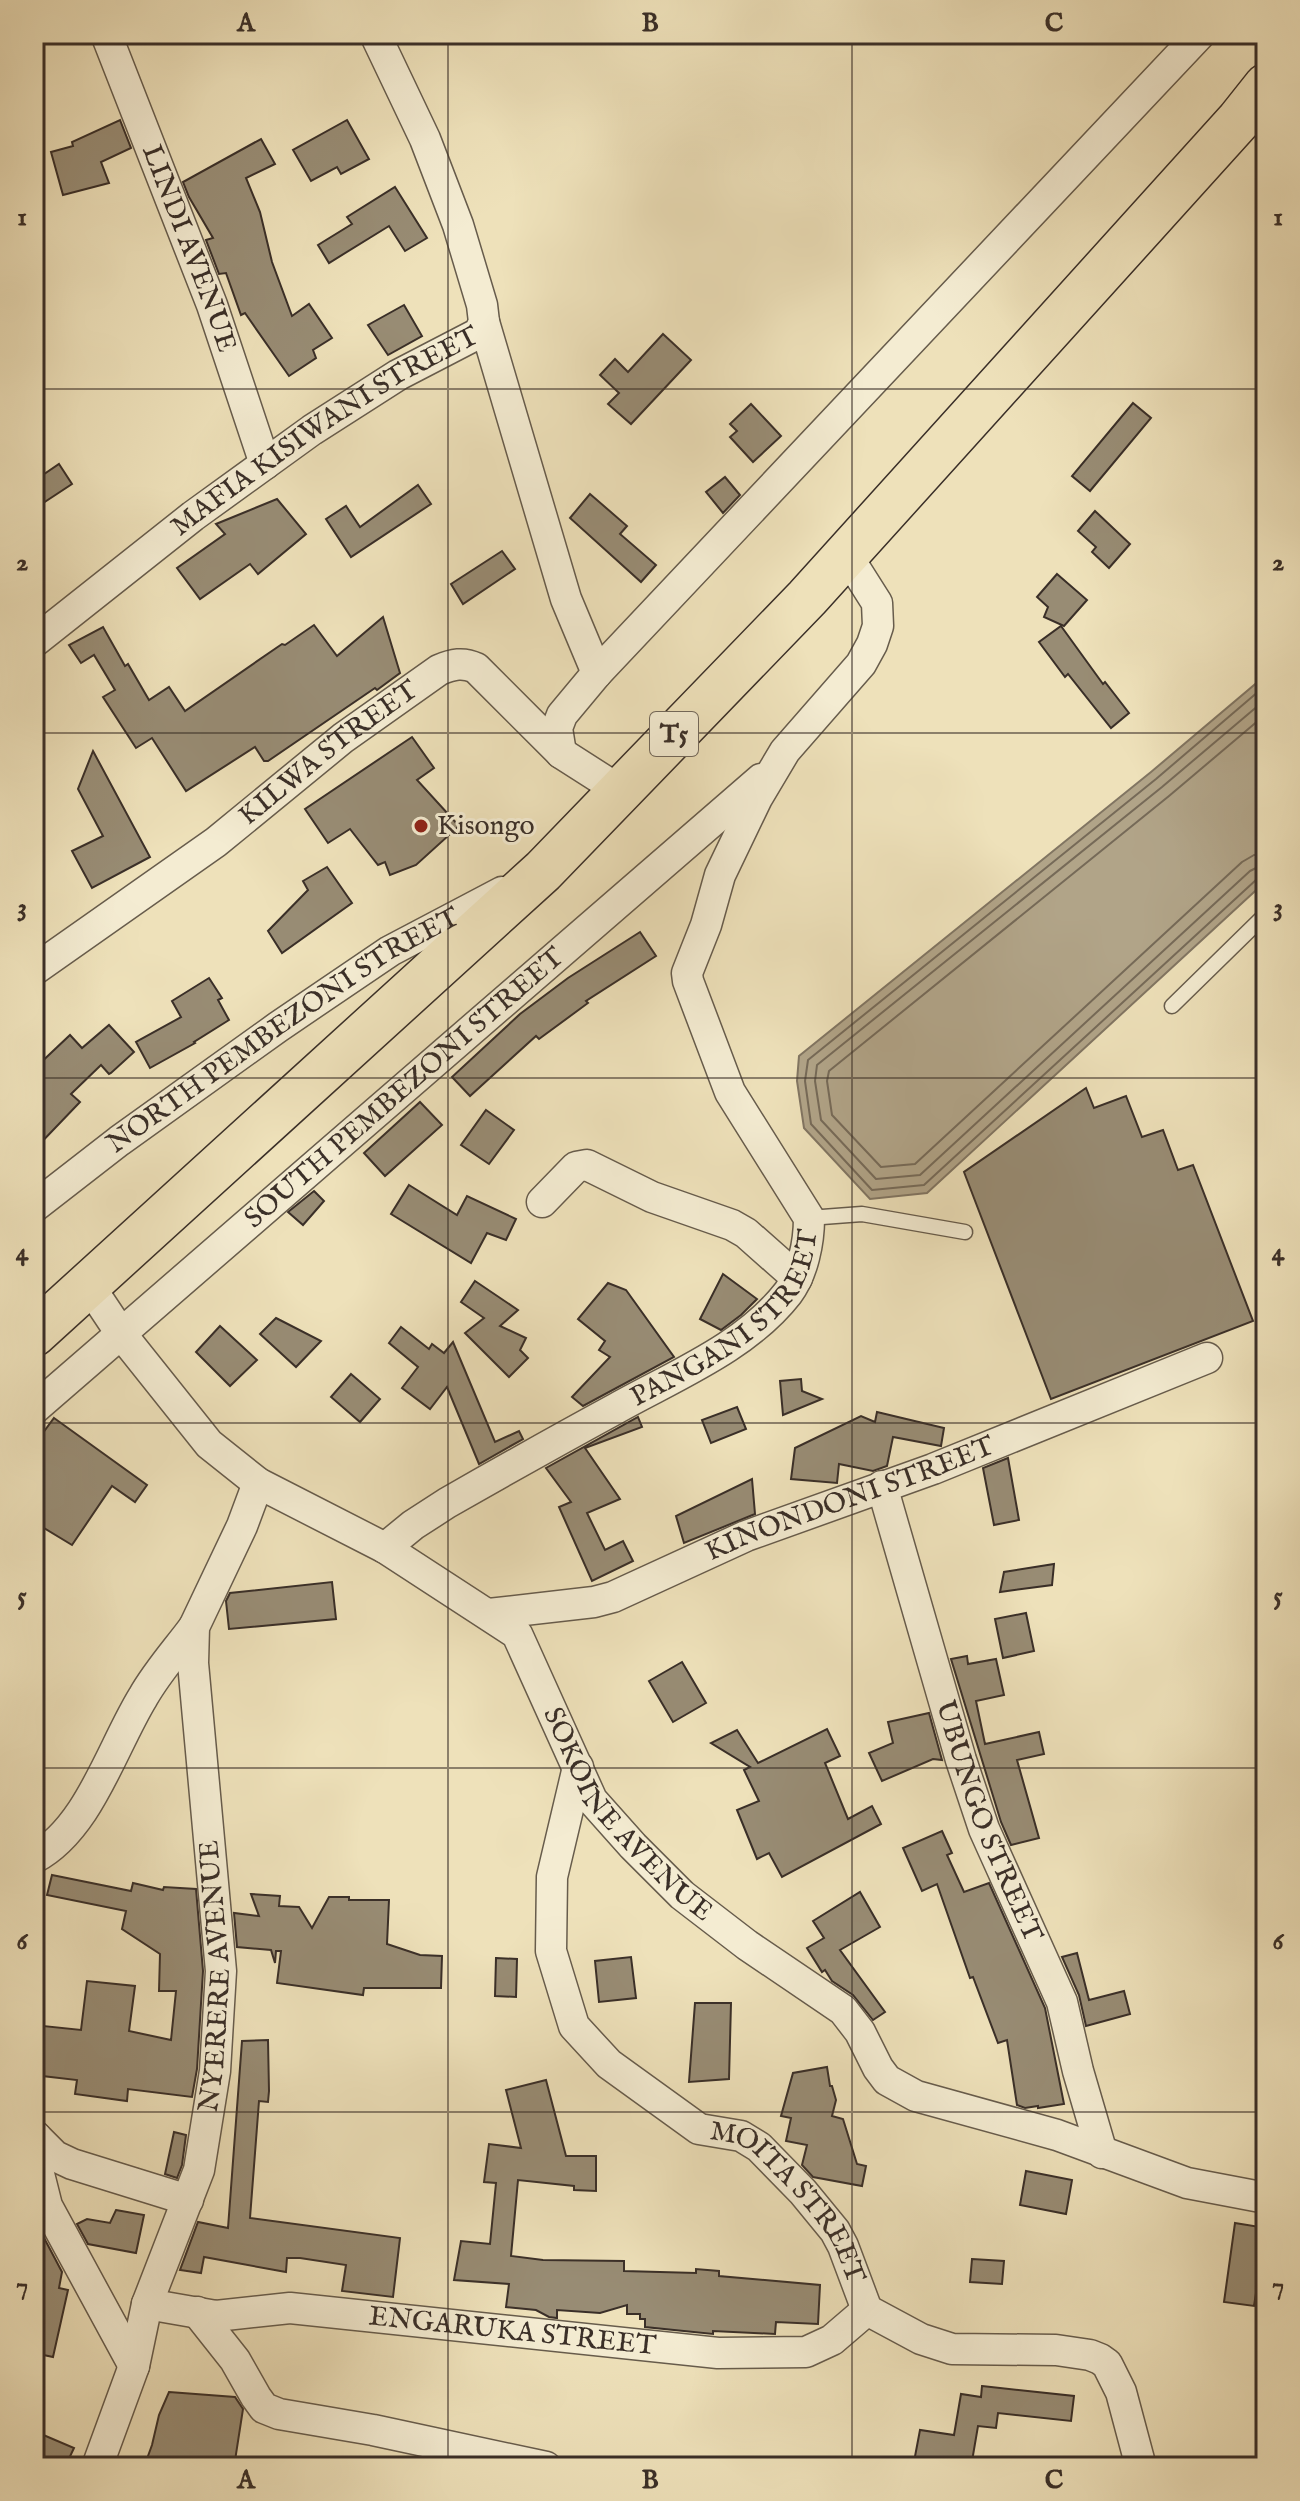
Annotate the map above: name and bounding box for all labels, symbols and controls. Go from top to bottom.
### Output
text: A [236,7,256,40]
text: B [641,7,659,40]
text: C [1045,7,1064,40]
street label: LINDI AVENUE [134,140,244,357]
text: 1 [17,201,27,234]
text: 1 [1273,201,1283,234]
street label: MAFIA KISIWANI STREET [164,318,485,544]
text: 2 [16,546,28,579]
text: 2 [1272,546,1284,579]
street label: KILWA STREET [232,673,425,833]
road number: T5 [650,712,698,756]
place label: Kisongo [437,809,535,844]
marker: Kisongo [412,817,430,835]
text: 3 [17,891,27,924]
text: 3 [1273,891,1283,924]
street label: NORTH PEMBEZONI STREET [100,900,466,1161]
street label: SOUTH PEMBEZONI STREET [237,940,572,1236]
street label: PANGANI STREET [625,1227,826,1415]
text: 4 [16,1236,30,1269]
text: 4 [1272,1236,1286,1269]
street label: KINONDONI STREET [700,1428,1000,1570]
text: 5 [17,1580,27,1613]
text: 5 [1273,1580,1283,1613]
street label: UBUNGO STREET [927,1696,1050,1948]
street label: SOKOINE AVENUE [535,1702,719,1929]
street label: NYERERE AVENUE [191,1838,239,2115]
text: 6 [17,1925,29,1958]
text: 6 [1273,1925,1285,1958]
street label: MOITA STREET [707,2114,873,2288]
text: 7 [16,2270,28,2303]
text: 7 [1272,2270,1284,2303]
street label: ENGARUKA STREET [367,2299,658,2364]
text: A [236,2464,256,2497]
text: B [641,2464,659,2497]
text: C [1045,2464,1064,2497]

